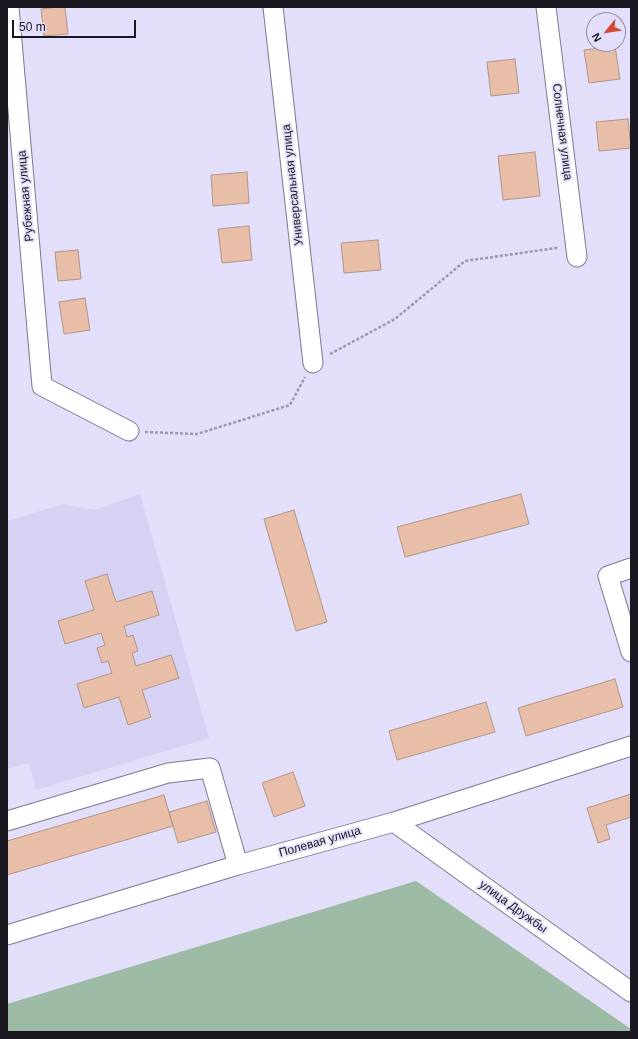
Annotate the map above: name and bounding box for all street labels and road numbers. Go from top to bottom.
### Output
street label: Солнечная улица [549,83,575,181]
street label: Универсальная улица [279,124,307,246]
street label: Рубежная улица [15,150,37,242]
street label: Полевая улица [277,823,363,861]
street label: улица Дружбы [476,877,550,937]

